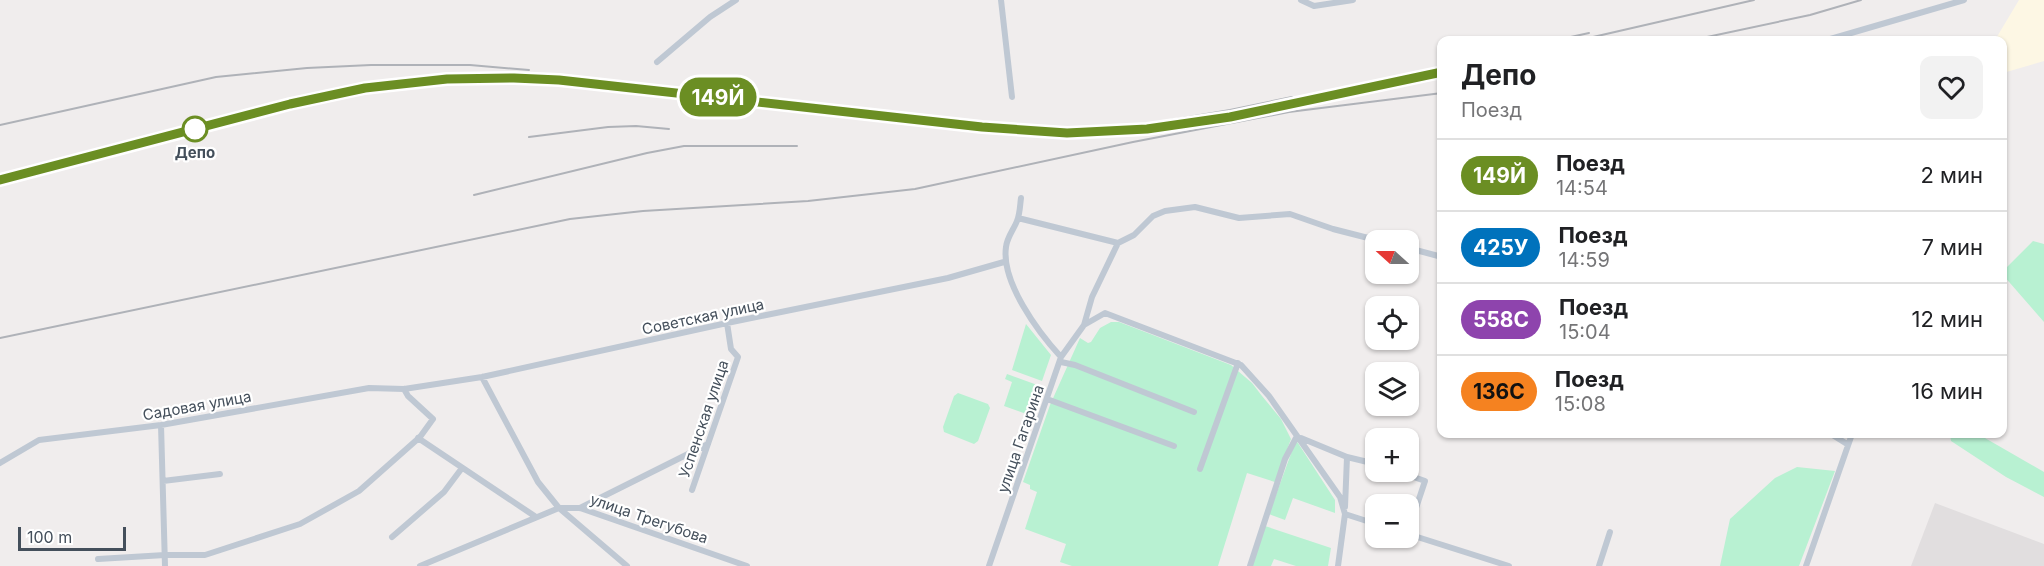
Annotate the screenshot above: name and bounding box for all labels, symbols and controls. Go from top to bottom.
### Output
button: heart [1920,56,1983,119]
text: Депо [1461,58,1536,92]
line badge: 149Й [676,78,760,116]
text: 149Й [692,85,744,110]
text: Поезд [1461,98,1522,122]
marker: Депо [182,116,208,142]
place label: Депо [175,143,215,162]
text: Поезд [1556,150,1625,176]
text: 2 мин [1920,162,1983,188]
text: 149Й [1473,163,1526,188]
text: 14:54 [1556,176,1608,200]
text: Поезд [1558,222,1628,248]
north arrow [1365,230,1419,284]
map controls [1365,230,1419,548]
text: 7 мин [1921,234,1983,260]
text: 425У [1473,235,1528,260]
text: 14:59 [1558,248,1610,272]
street label: Советская улица [640,294,766,339]
text: Поезд [1559,294,1628,320]
button: locate [1365,296,1419,350]
text: 12 мин [1911,306,1983,332]
text: 558С [1473,307,1529,332]
text: 15:04 [1559,320,1611,344]
street label: Успенская улица [674,357,733,480]
button: layers [1365,362,1419,416]
text: Поезд [1555,366,1624,392]
text: 16 мин [1911,378,1983,404]
text: 136С [1473,379,1525,404]
street label: улица Гагарина [993,382,1048,495]
street label: Садовая улица [141,387,253,424]
text: 15:08 [1555,392,1606,416]
button: + [1365,428,1419,482]
street label: улица Трегубова [588,489,711,548]
button: − [1365,494,1419,548]
scale bar [18,524,126,552]
text: 100 m [27,527,72,547]

